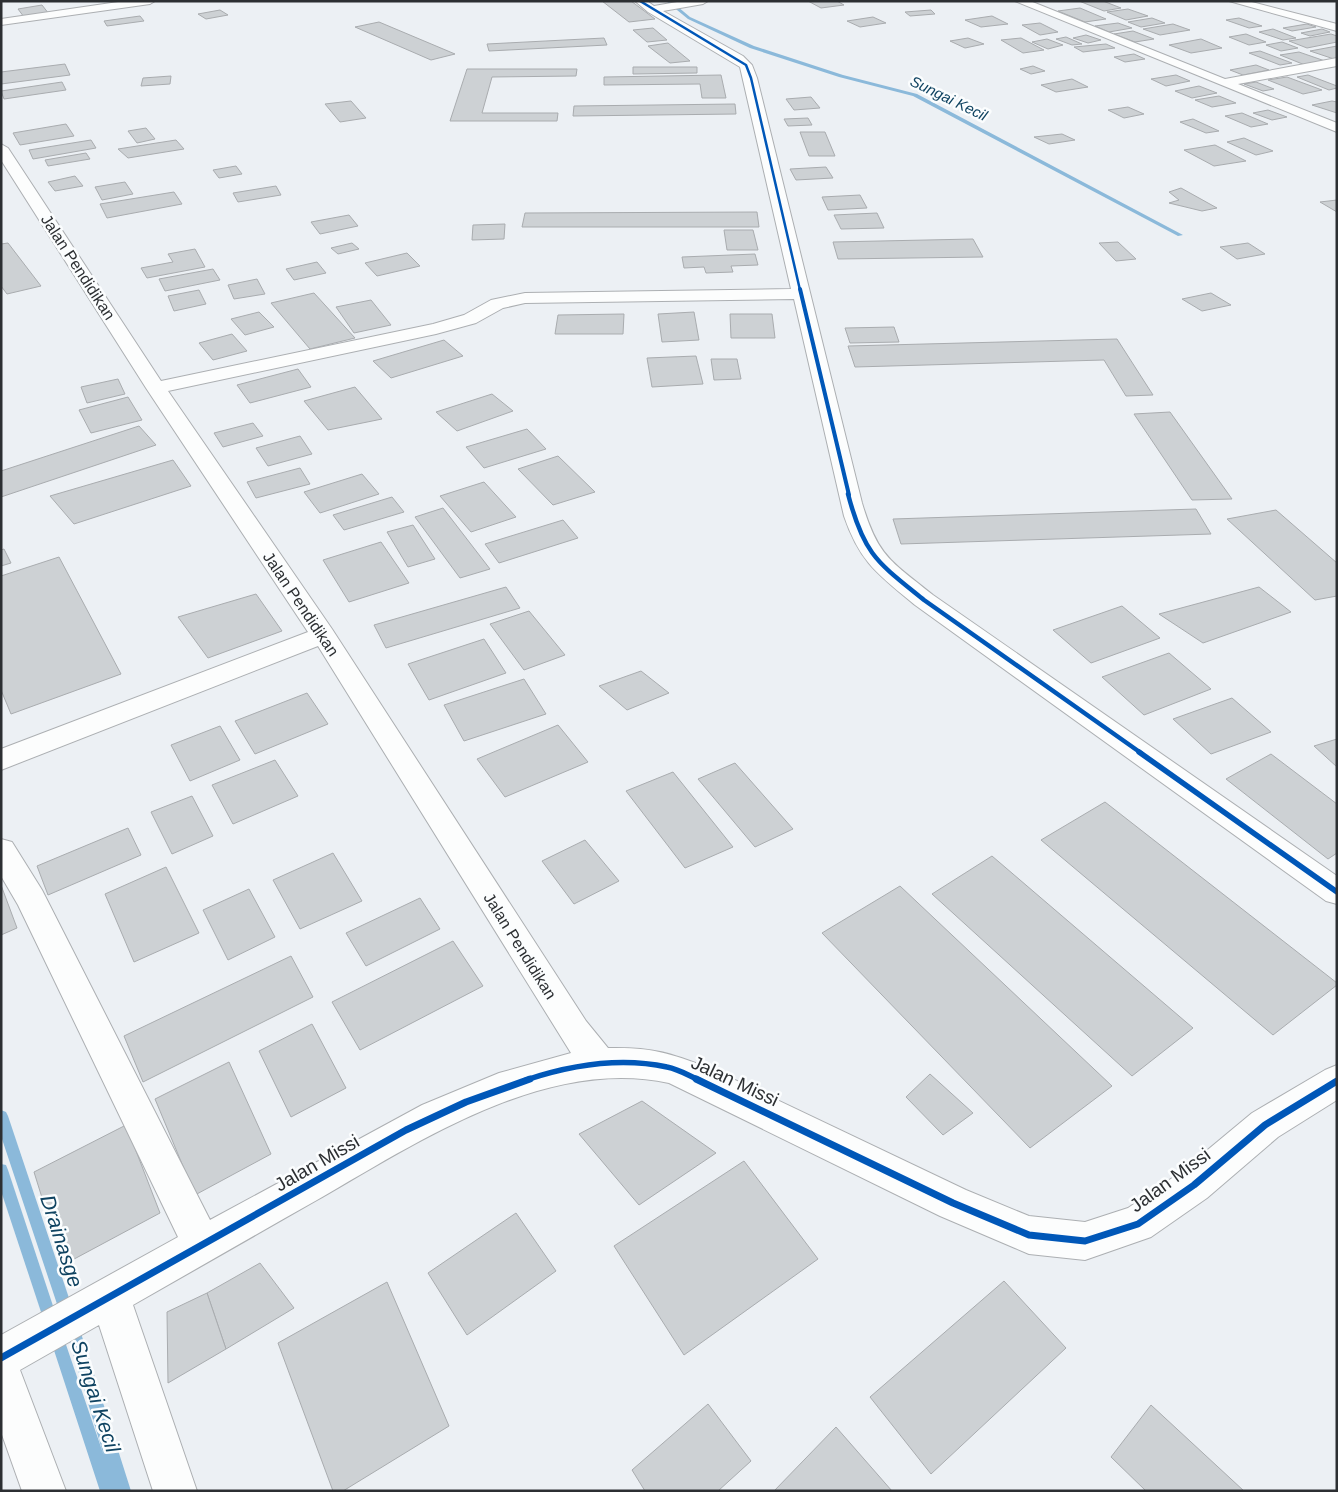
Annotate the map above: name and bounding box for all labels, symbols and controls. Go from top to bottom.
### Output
water label: Sungai Kecil [908,72,991,124]
street label: Jalan Pendidikan [38,211,118,323]
street label: Jalan Pendidikan [260,549,342,659]
street label: Jalan Pendidikan [480,890,560,1002]
street label: Jalan Missi [688,1052,782,1110]
street label: Jalan Missi [271,1130,363,1196]
street label: Jalan Missi [1126,1144,1214,1216]
water label: Drainasge [36,1192,88,1290]
water label: Sungai Kecil [67,1337,125,1456]

